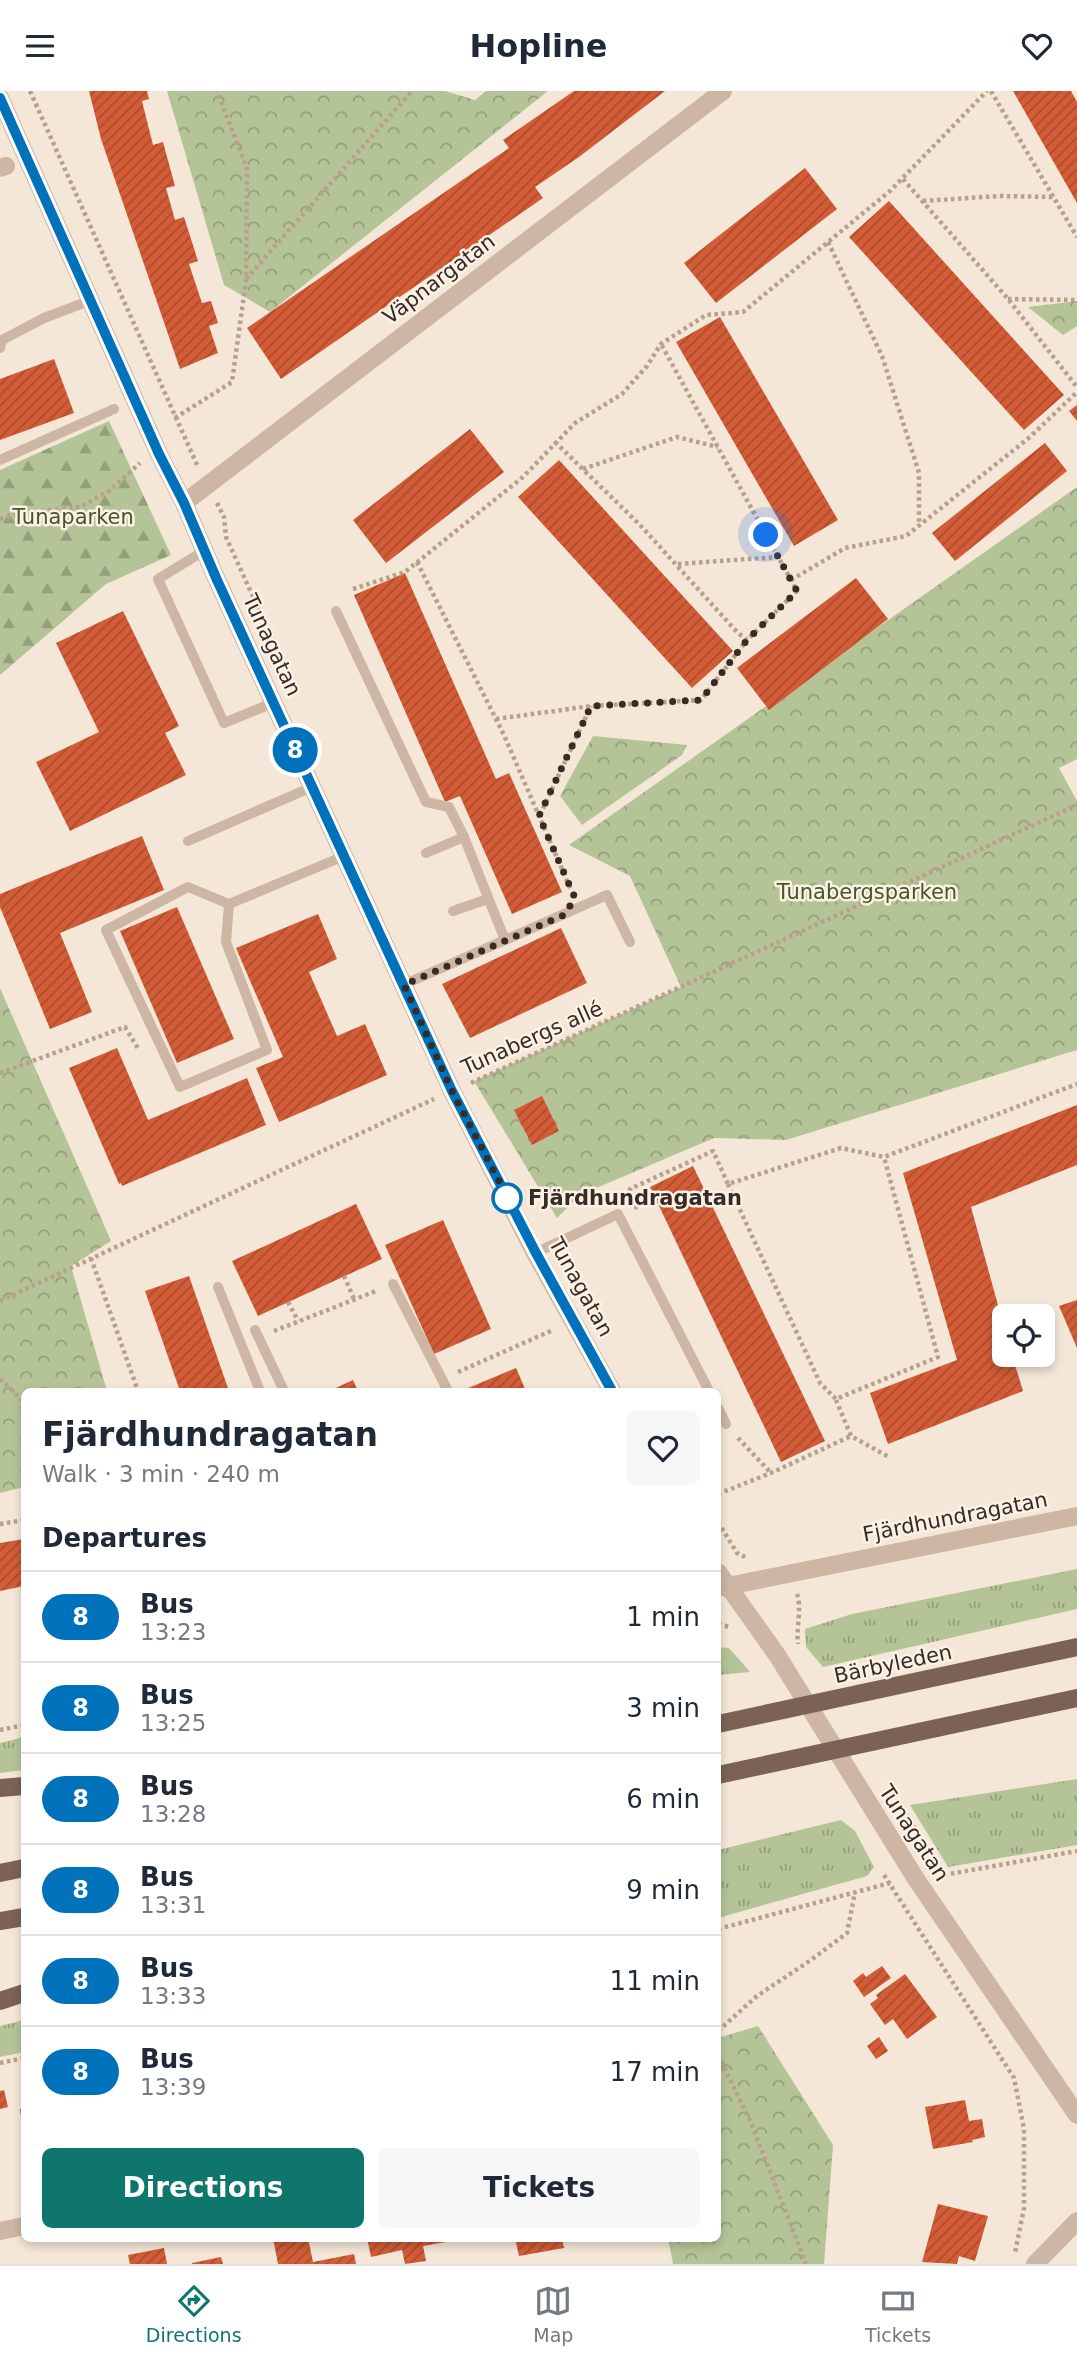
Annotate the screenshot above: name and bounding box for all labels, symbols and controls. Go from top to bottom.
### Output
icon: menu [21,27,59,65]
text: Hopline [469,27,608,65]
icon: heart [1018,27,1056,65]
street label: Väpnargatan [378,229,500,329]
park label: Tunaparken [11,505,134,529]
your location [748,517,783,552]
street label: Tunagatan [238,589,306,700]
line badge: 8 [272,727,318,773]
text: 8 [287,736,303,764]
park label: Tunabergsparken [776,880,957,904]
street label: Tunabergs allé [457,996,606,1080]
marker: Fjärdhundragatan [492,1183,522,1213]
place label: Fjärdhundragatan [528,1186,742,1210]
street label: Tunagatan [543,1232,618,1341]
map controls [992,1304,1055,1367]
button: locate [992,1304,1055,1367]
button: heart [626,1411,700,1485]
text: Fjärdhundragatan [42,1415,378,1454]
text: Walk · 3 min · 240 m [42,1461,280,1487]
street label: Fjärdhundragatan [861,1487,1049,1547]
text: Departures [42,1523,207,1553]
text: Bus [140,1589,194,1619]
text: 1 min [626,1602,700,1632]
text: 8 [72,1603,89,1631]
text: 13:23 [140,1619,206,1645]
street label: Bärbyleden [832,1640,954,1688]
text: Bus [140,1680,194,1710]
text: 3 min [626,1693,700,1723]
text: 8 [72,1694,89,1722]
text: 13:25 [140,1710,206,1736]
text: Bus [140,1771,194,1801]
street label: Tunagatan [874,1780,954,1886]
text: 6 min [626,1784,700,1814]
text: 8 [72,1785,89,1813]
text: 13:28 [140,1801,206,1827]
text: Bus [140,1862,194,1892]
text: 9 min [626,1875,700,1905]
text: 8 [72,1876,89,1904]
text: 13:31 [140,1892,206,1918]
text: Bus [140,1953,194,1983]
text: 11 min [610,1966,700,1996]
text: 8 [72,1967,89,1995]
text: 13:33 [140,1983,206,2009]
text: Bus [140,2044,194,2074]
text: 17 min [610,2057,700,2087]
text: 8 [72,2058,89,2086]
text: 13:39 [140,2074,206,2100]
button: Directions [42,2148,364,2228]
button: Tickets [378,2148,700,2228]
tab: Directions [146,2282,242,2346]
tab: Map [533,2282,573,2346]
tab: Tickets [865,2282,931,2346]

